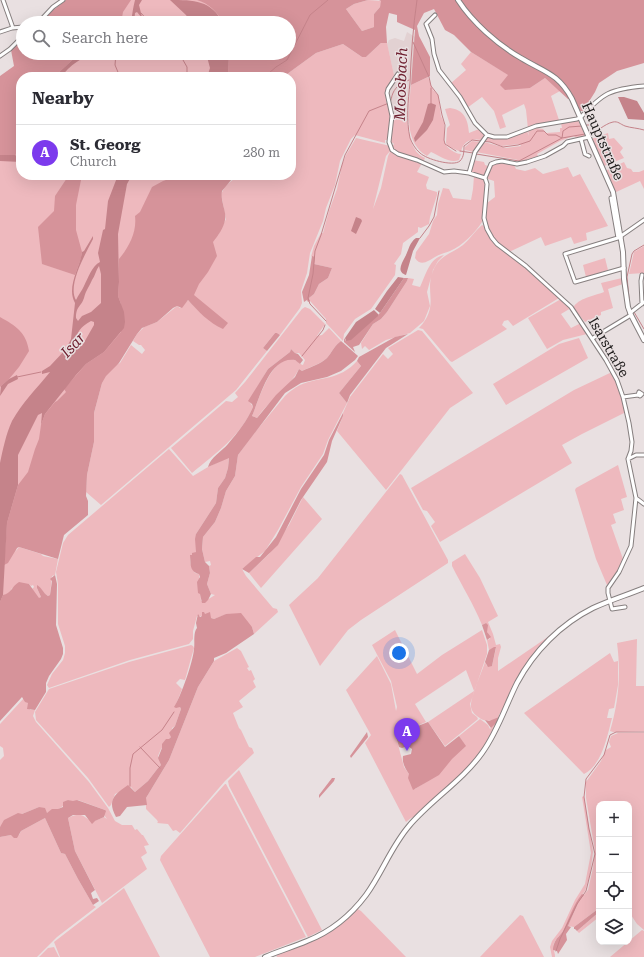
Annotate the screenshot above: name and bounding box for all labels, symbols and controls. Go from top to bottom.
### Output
search box [16,16,296,60]
icon: search [30,27,52,49]
text: Search here [62,29,148,47]
water label: Moosbach [391,47,411,122]
text: Nearby [32,88,94,108]
street label: Hauptstraße [579,100,627,183]
text: St. Georg [70,136,140,154]
text: A [40,145,50,160]
text: 280 m [243,145,280,160]
text: Church [70,154,117,169]
street label: Isarstraße [585,314,633,380]
water label: Isar [56,328,90,362]
your location [389,643,409,663]
pin: A [394,718,420,751]
map controls [596,801,632,945]
button: + [596,801,632,837]
button: − [596,837,632,873]
button: locate [596,873,632,909]
button: layers [596,909,632,945]

